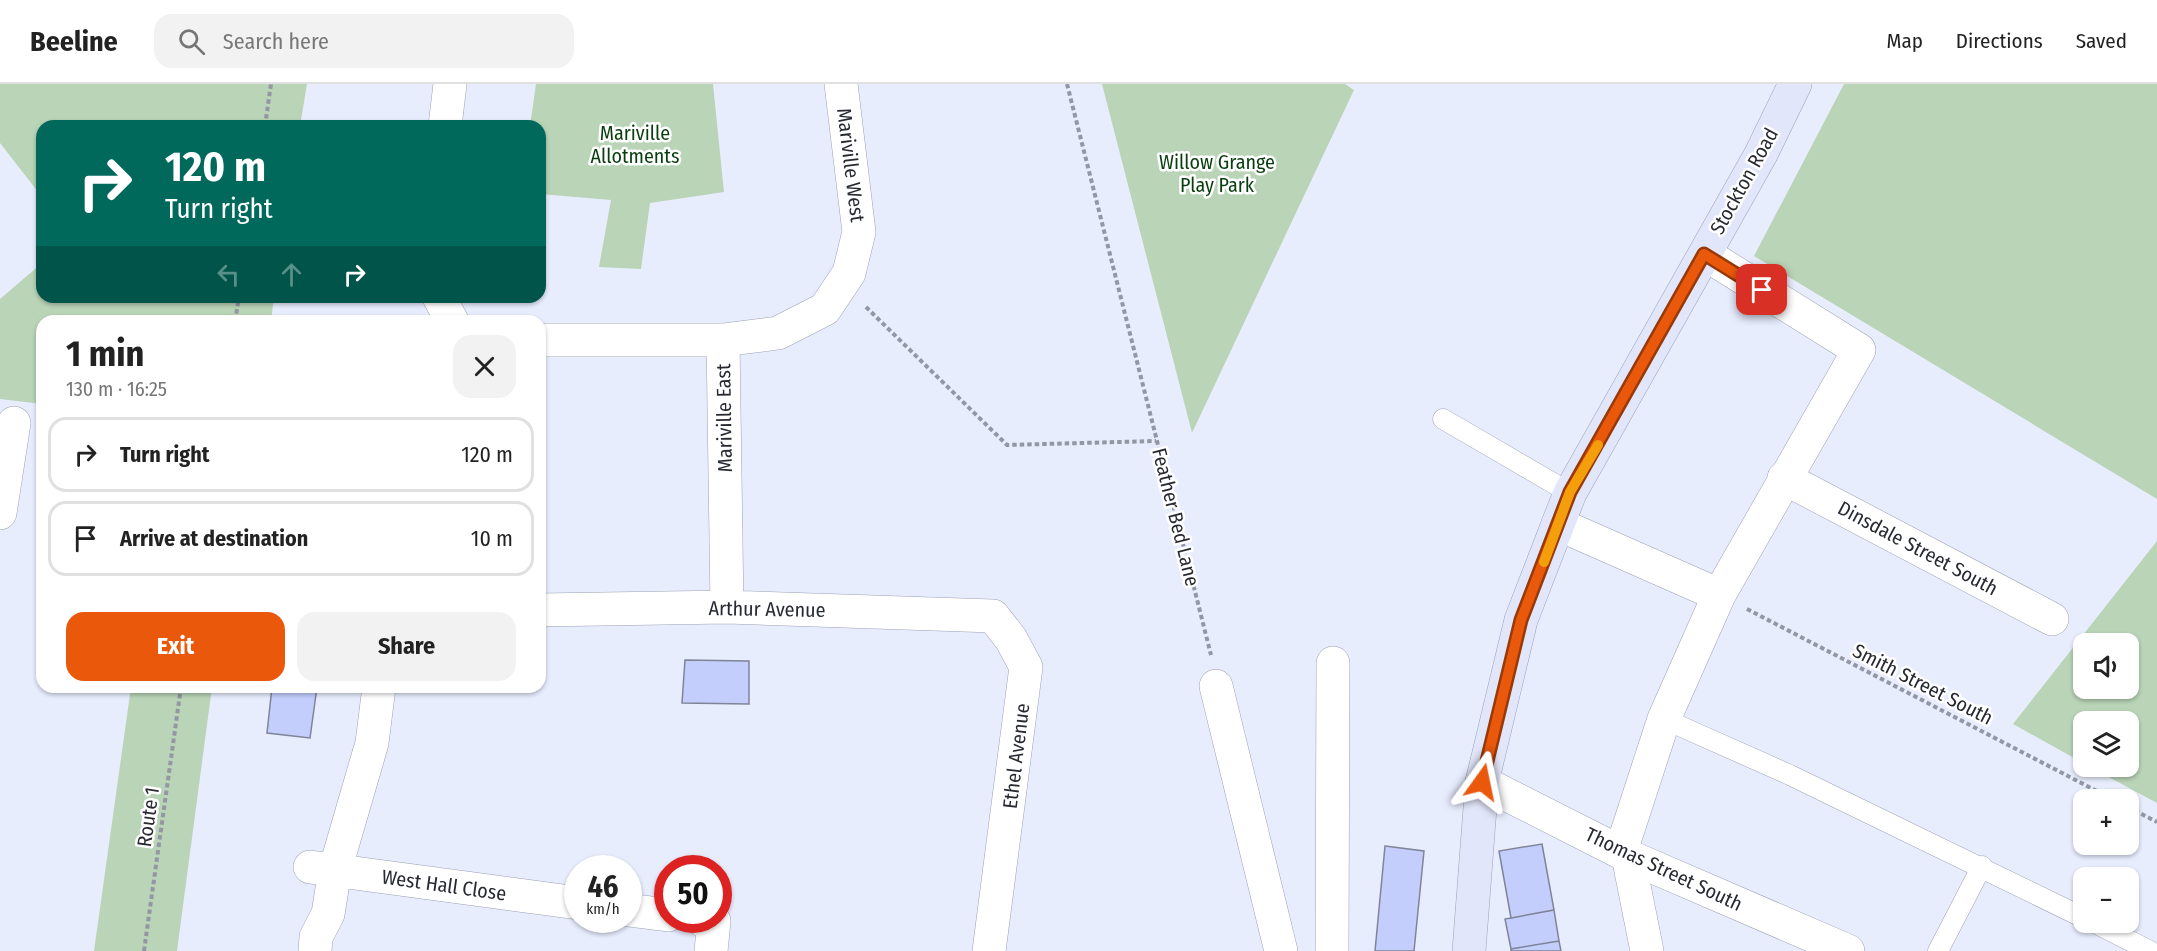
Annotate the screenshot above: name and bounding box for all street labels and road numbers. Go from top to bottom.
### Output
street label: Mariville West [832,107,870,224]
street label: Stockton Road [1705,124,1783,238]
street label: Mariville East [711,363,737,473]
street label: Feather Bed Lane [1147,446,1205,588]
street label: Dinsdale Street South [1834,496,2002,600]
street label: Arthur Avenue [708,596,826,622]
street label: Smith Street South [1849,638,1997,730]
street label: Ethel Avenue [998,702,1034,810]
street label: Route 1 [132,786,164,848]
street label: Thomas Street South [1582,822,1746,916]
street label: West Hall Close [380,864,508,906]

